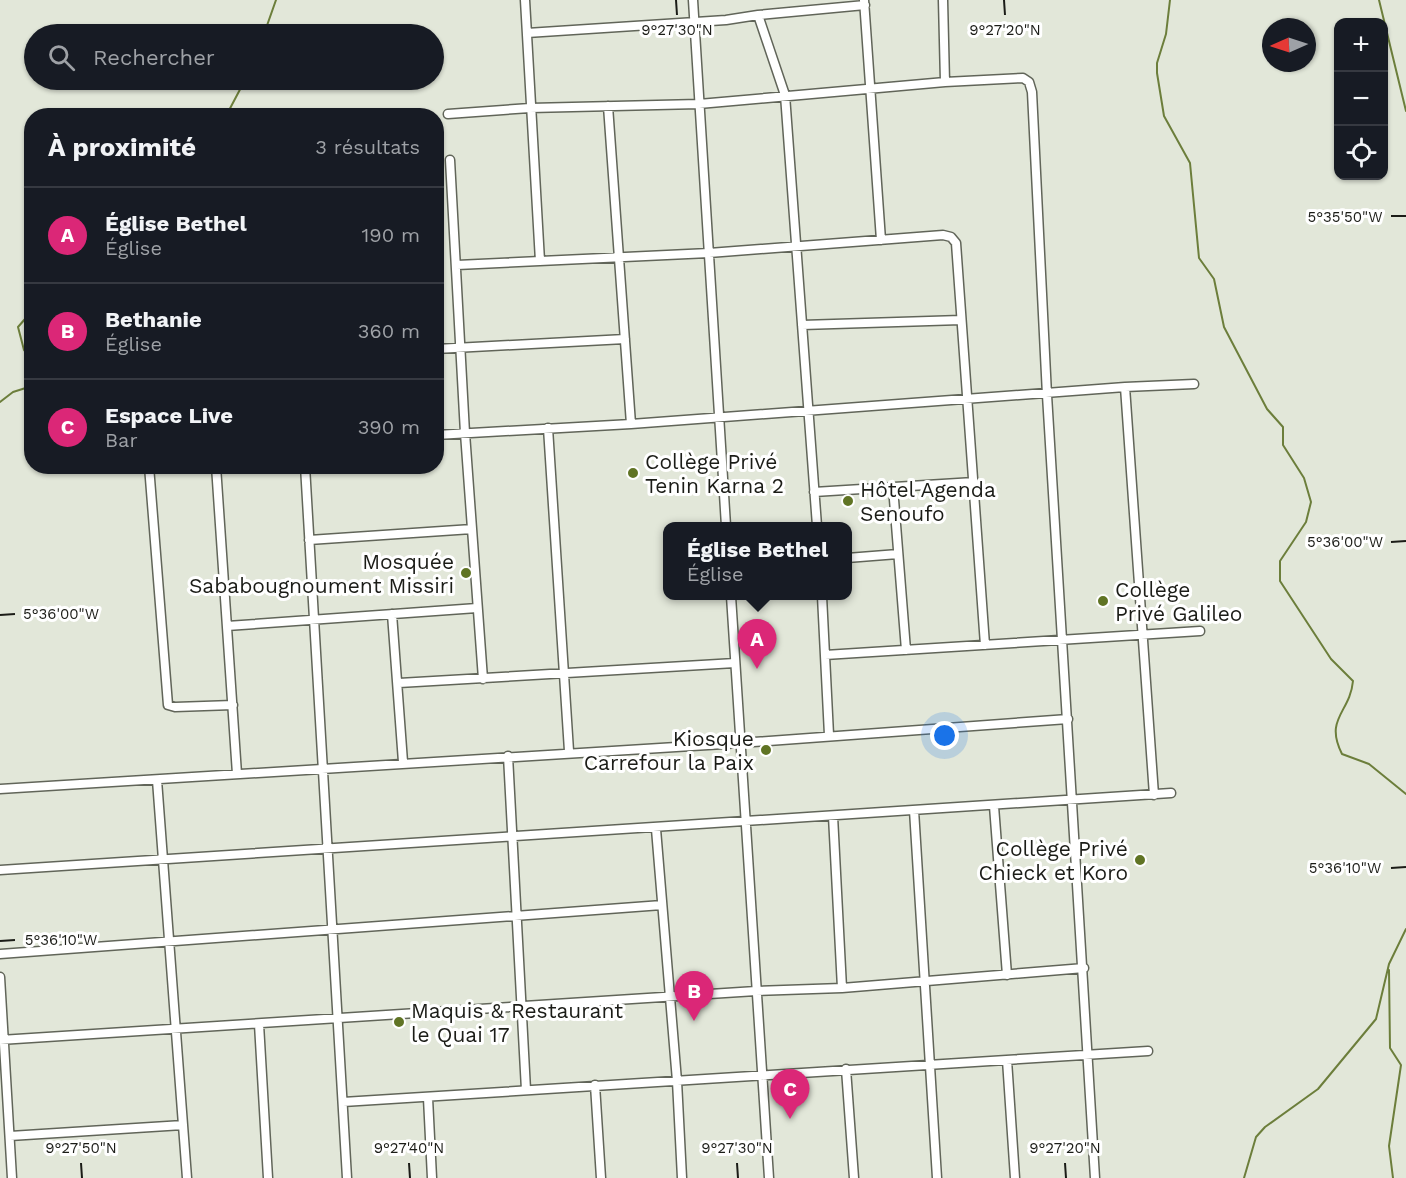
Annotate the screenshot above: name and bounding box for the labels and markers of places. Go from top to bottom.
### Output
place label: Collège Privé Tenin Karna 2 [645,449,784,498]
marker: Collège Privé Tenin Karna 2 [626,466,640,480]
place label: Hôtel Agenda Senoufo [860,477,996,526]
marker: Hôtel Agenda Senoufo [841,494,855,508]
place label: Mosquée Sababougnoument Missiri [189,549,454,598]
marker: Mosquée Sababougnoument Missiri [459,566,473,580]
place label: Collège Privé Galileo [1115,577,1242,626]
marker: Collège Privé Galileo [1096,594,1110,608]
pin: A [738,620,777,669]
place label: Kiosque Carrefour la Paix [584,726,754,775]
marker: Kiosque Carrefour la Paix [759,743,773,757]
place label: Collège Privé Chieck et Koro [978,836,1128,885]
marker: Collège Privé Chieck et Koro [1133,853,1147,867]
pin: B [674,972,714,1021]
place label: Maquis & Restaurant le Quai 17 [411,998,623,1047]
marker: Maquis & Restaurant le Quai 17 [392,1015,406,1029]
pin: C [770,1070,810,1119]

